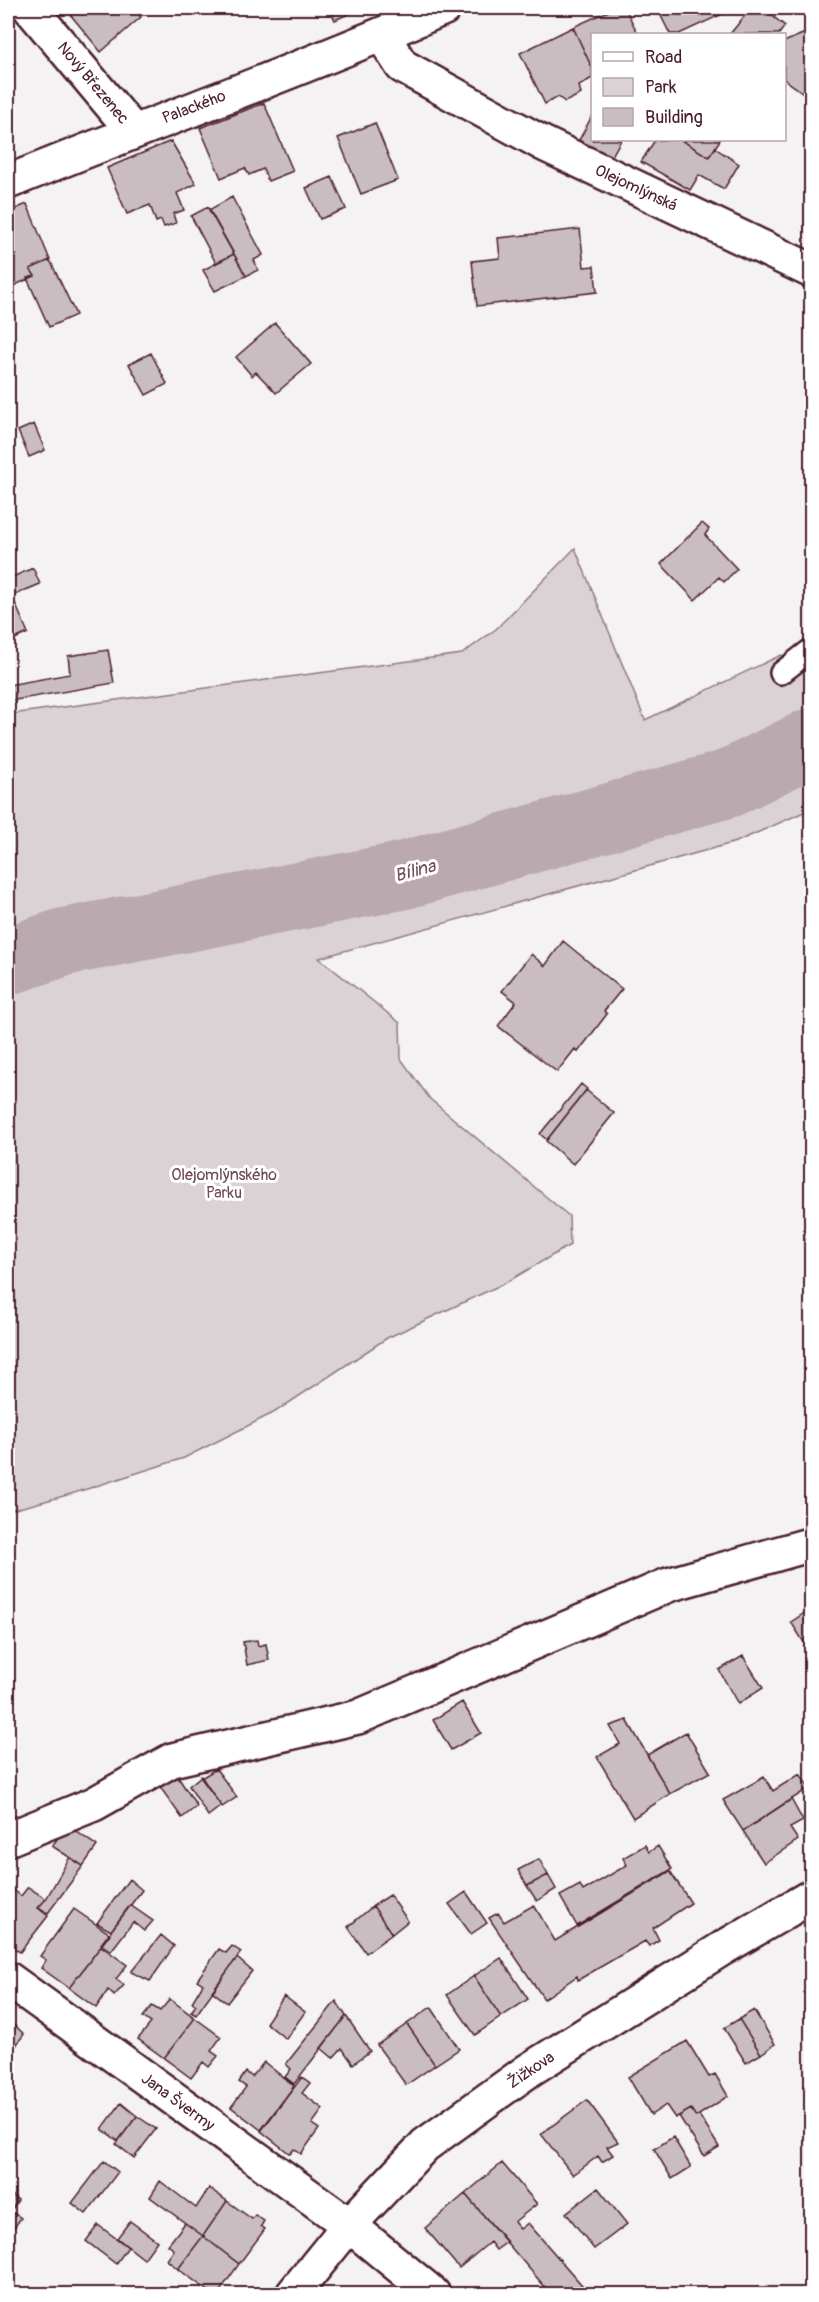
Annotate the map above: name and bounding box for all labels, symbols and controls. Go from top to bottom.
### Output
legend [591,33,786,141]
street label: Nový Březenec [53,38,133,128]
text: Road [645,46,682,69]
text: Park [645,76,677,99]
street label: Palackého [159,86,229,128]
text: Building [645,106,703,129]
street label: Olejomlýnská [592,160,680,216]
water label: Bílina [392,854,439,887]
park label: Olejomlýnského Parku [171,1165,277,1203]
street label: Žižkova [504,2047,558,2093]
street label: Jana Švermy [137,2068,219,2135]

